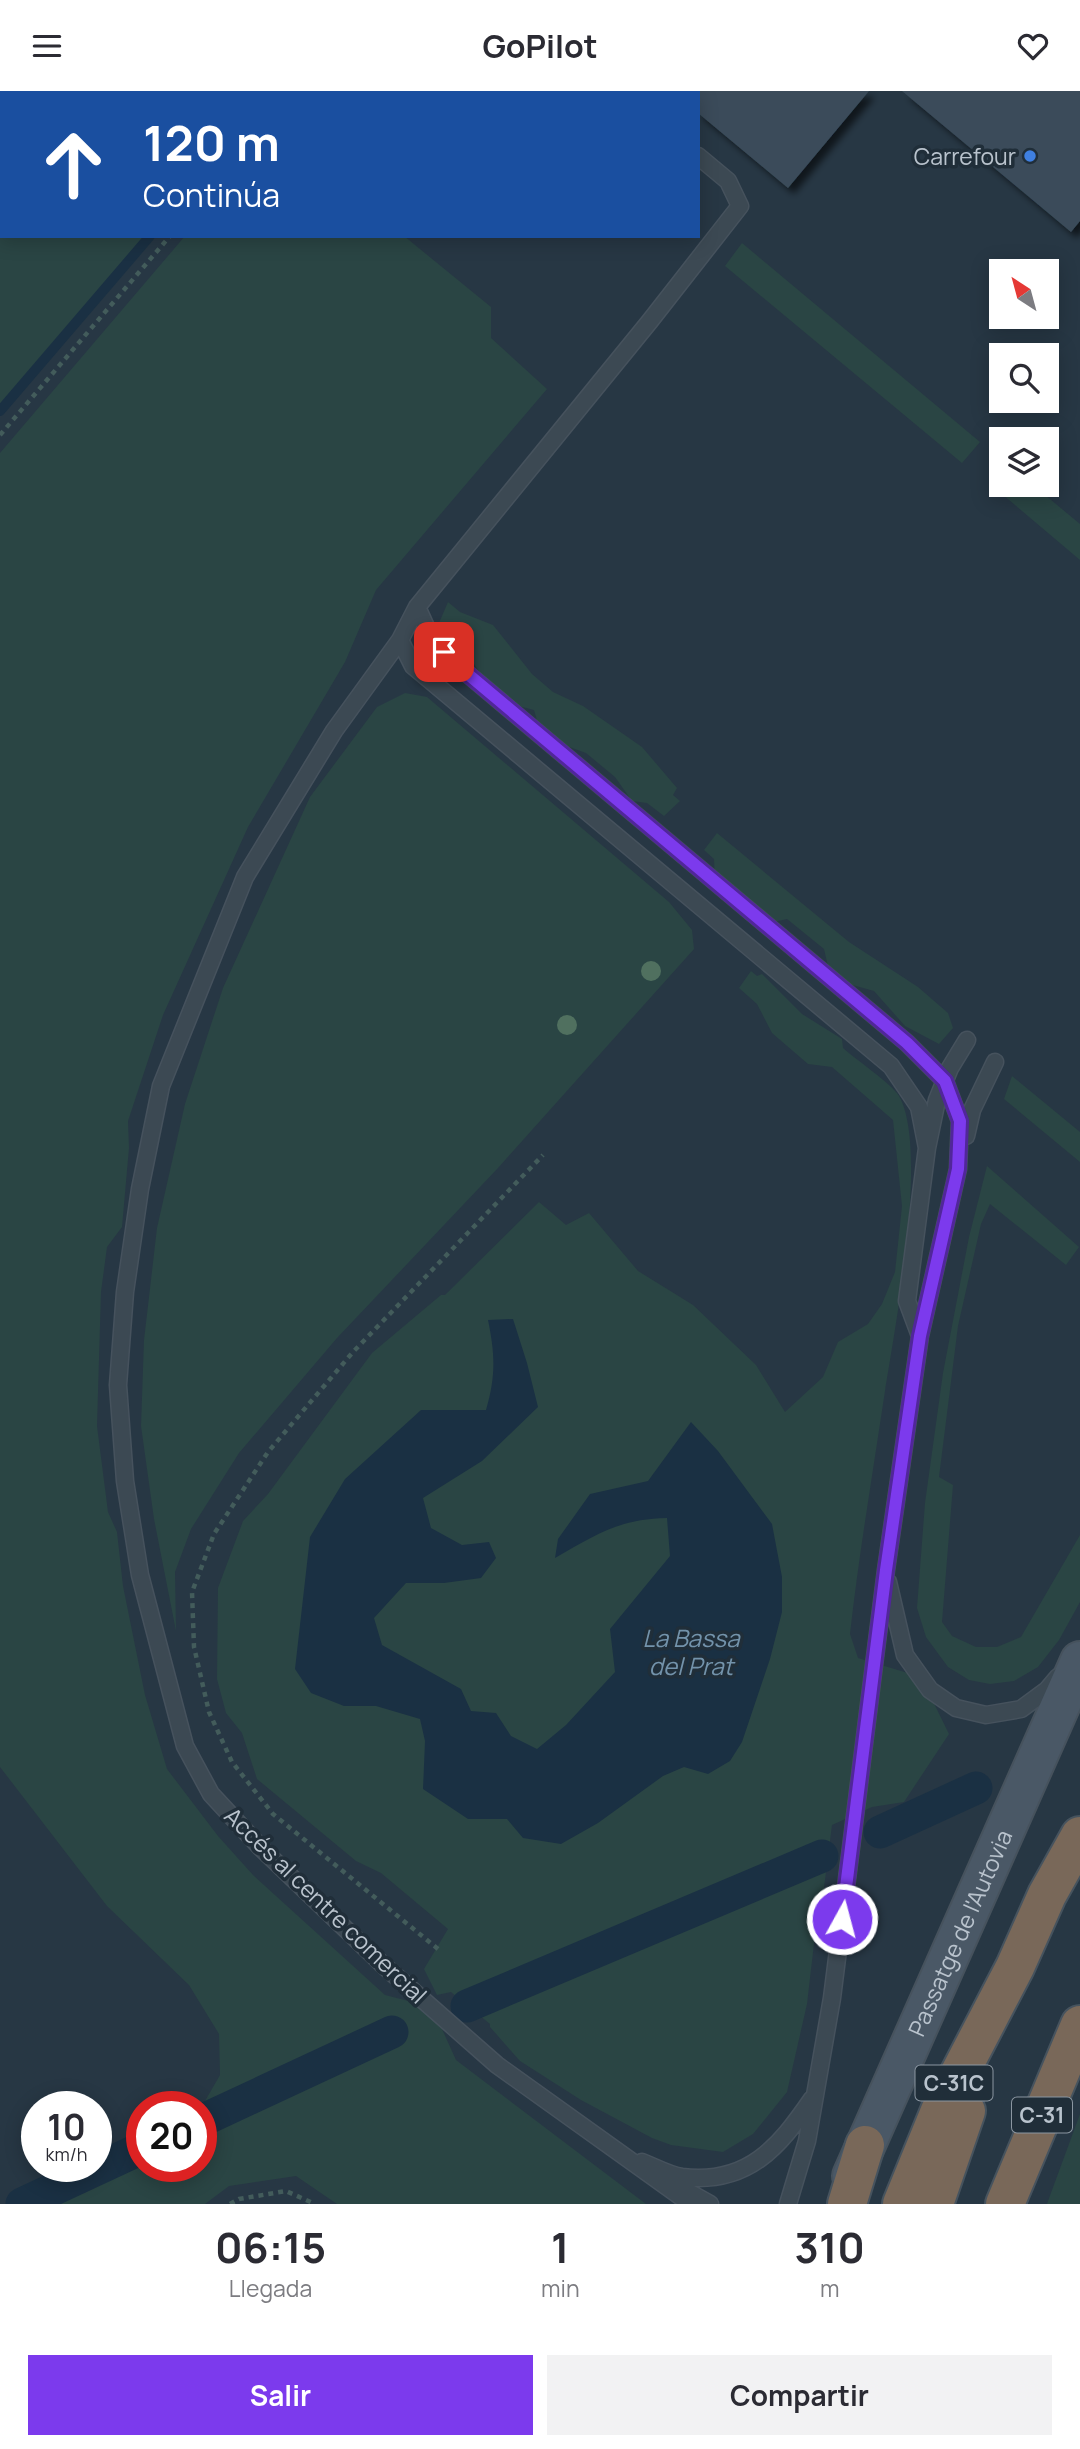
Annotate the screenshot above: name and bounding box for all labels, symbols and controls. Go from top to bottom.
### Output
text: GoPilot [482,24,598,68]
icon: menu [28,27,66,65]
icon: heart [1014,27,1052,65]
text: 120 m [143,109,280,176]
icon: ahead [28,119,119,210]
place label: Carrefour [914,140,1016,172]
marker: Carrefour [1022,148,1038,164]
text: Continúa [143,173,280,217]
north arrow [989,259,1059,329]
map controls [989,259,1059,497]
button: search [989,343,1059,413]
button: layers [989,427,1059,497]
pin [414,622,474,682]
icon: arrive [425,633,463,671]
water label: La Bassa del Prat [643,1621,741,1682]
street label: Accés al centre comercial [218,1800,434,2010]
street label: Passatge de l'Autovia [900,1825,1019,2041]
position arrow [805,1882,879,1956]
road number: C-31C [916,2065,992,2101]
speed limit sign: 20 [126,2091,217,2182]
road number: C-31 [1012,2098,1072,2133]
text: 10 [47,2103,86,2151]
text: km/h [46,2142,87,2166]
text: 06:15 [215,2218,326,2276]
text: 1 [551,2218,570,2276]
text: 310 [795,2218,865,2276]
text: Llegada [229,2272,312,2304]
text: min [541,2272,580,2304]
text: m [820,2272,840,2304]
button: Salir [28,2355,533,2435]
button: Compartir [547,2355,1052,2435]

